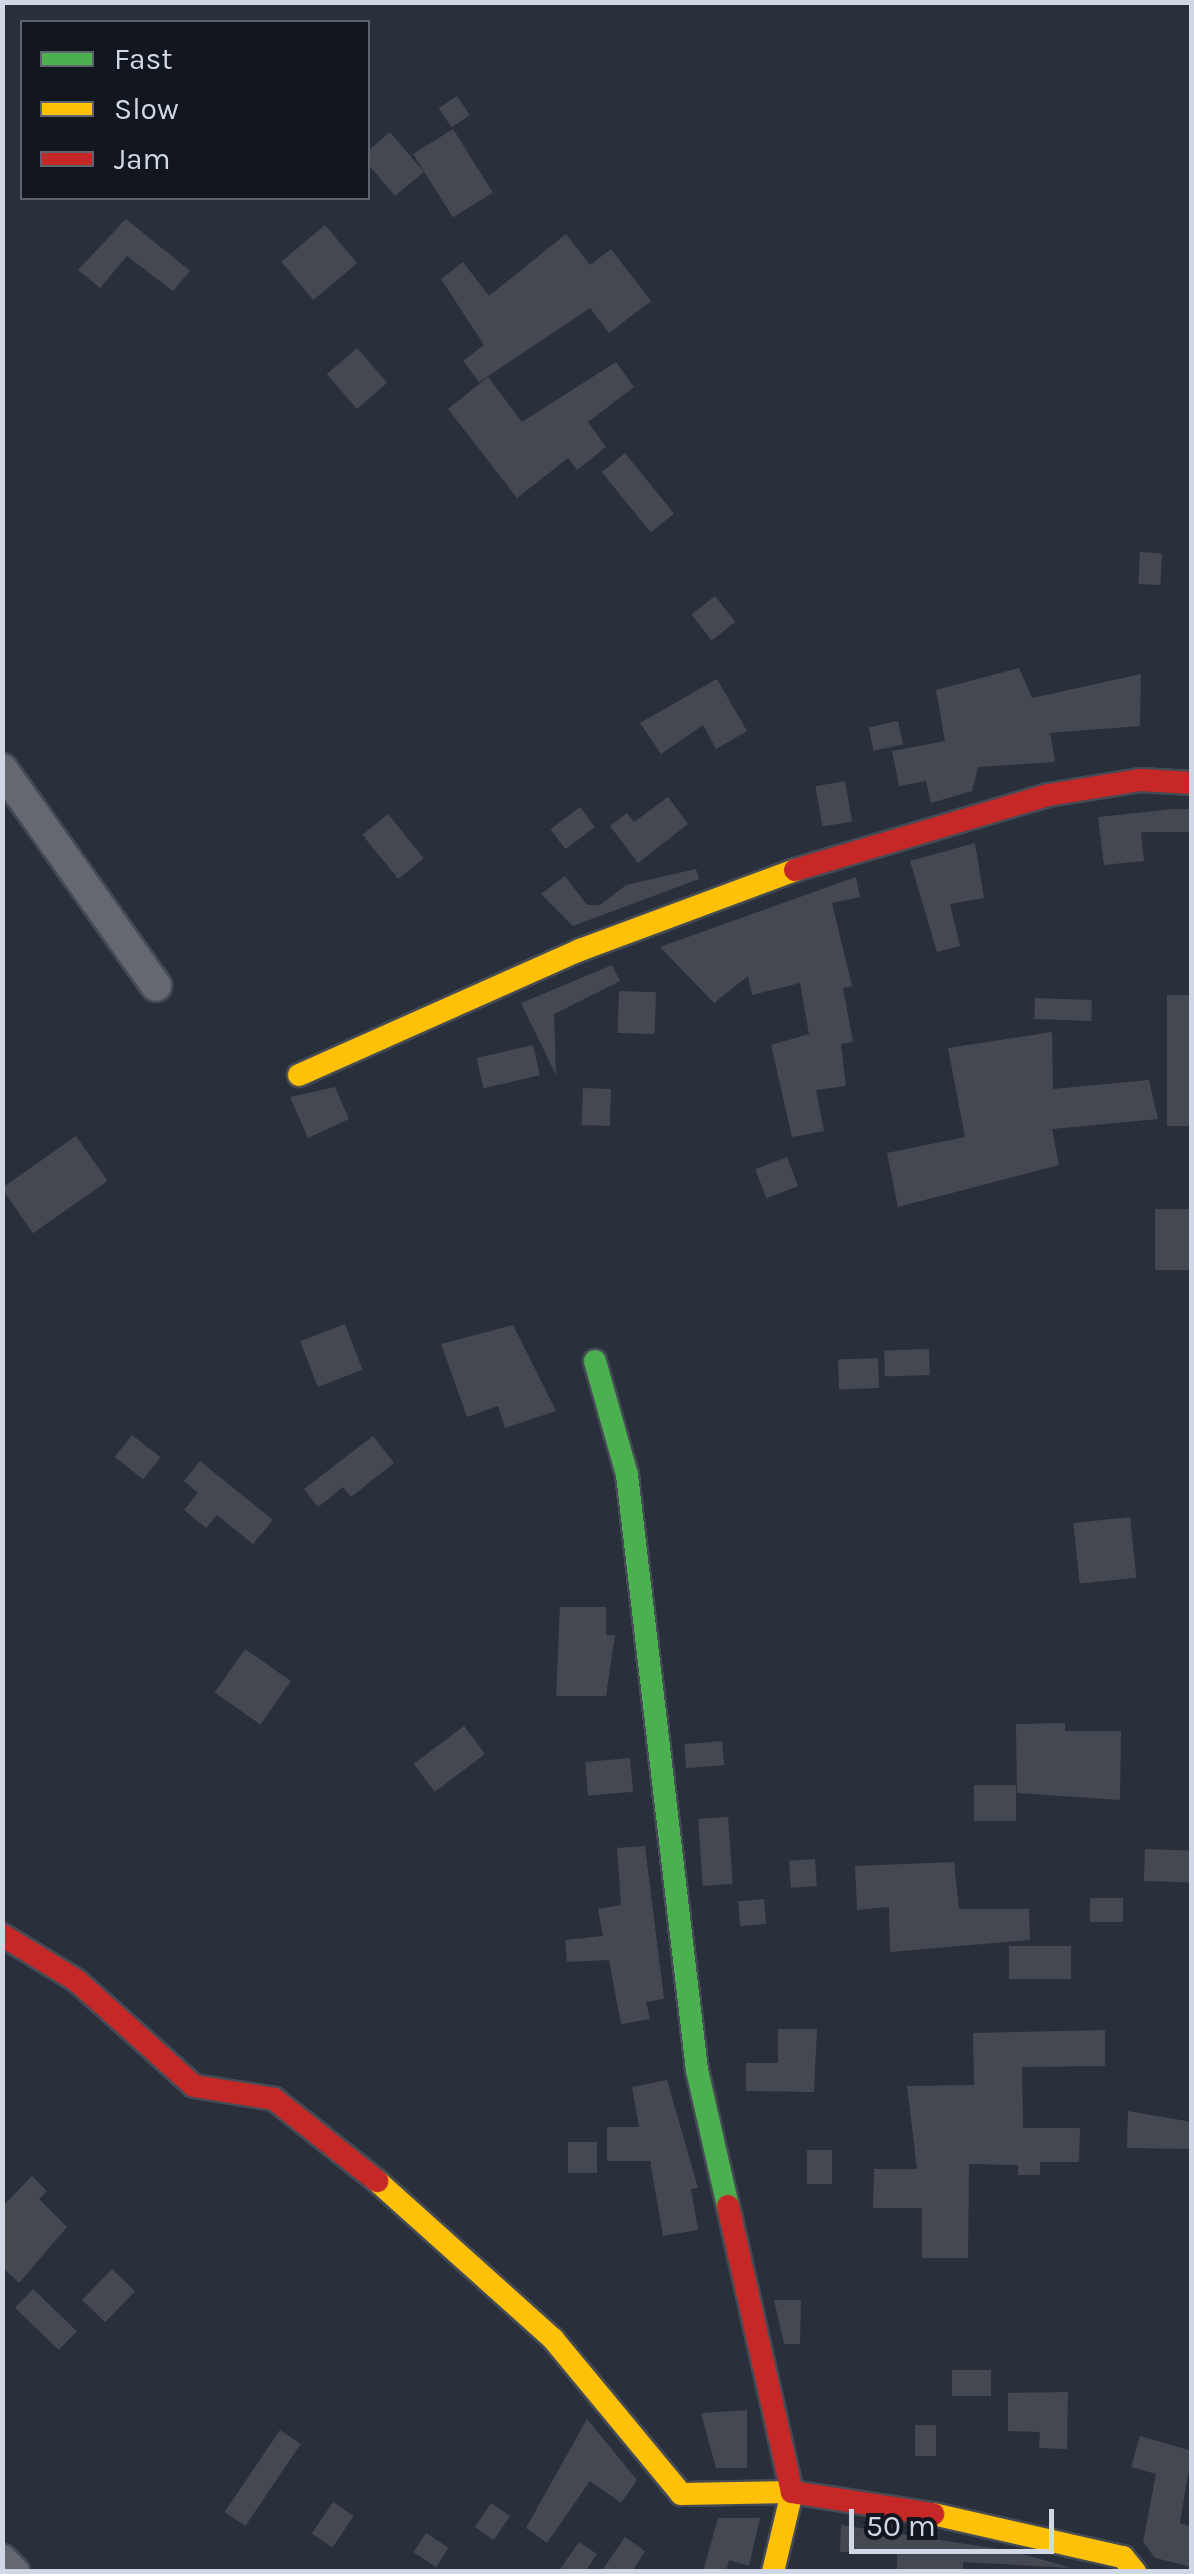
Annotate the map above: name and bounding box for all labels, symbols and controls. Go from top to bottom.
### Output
legend [20,20,370,200]
text: Fast [114,41,173,77]
text: Slow [114,91,179,127]
text: Jam [114,141,171,177]
scale bar [854,2489,1059,2551]
text: 50 m [866,2508,936,2544]

